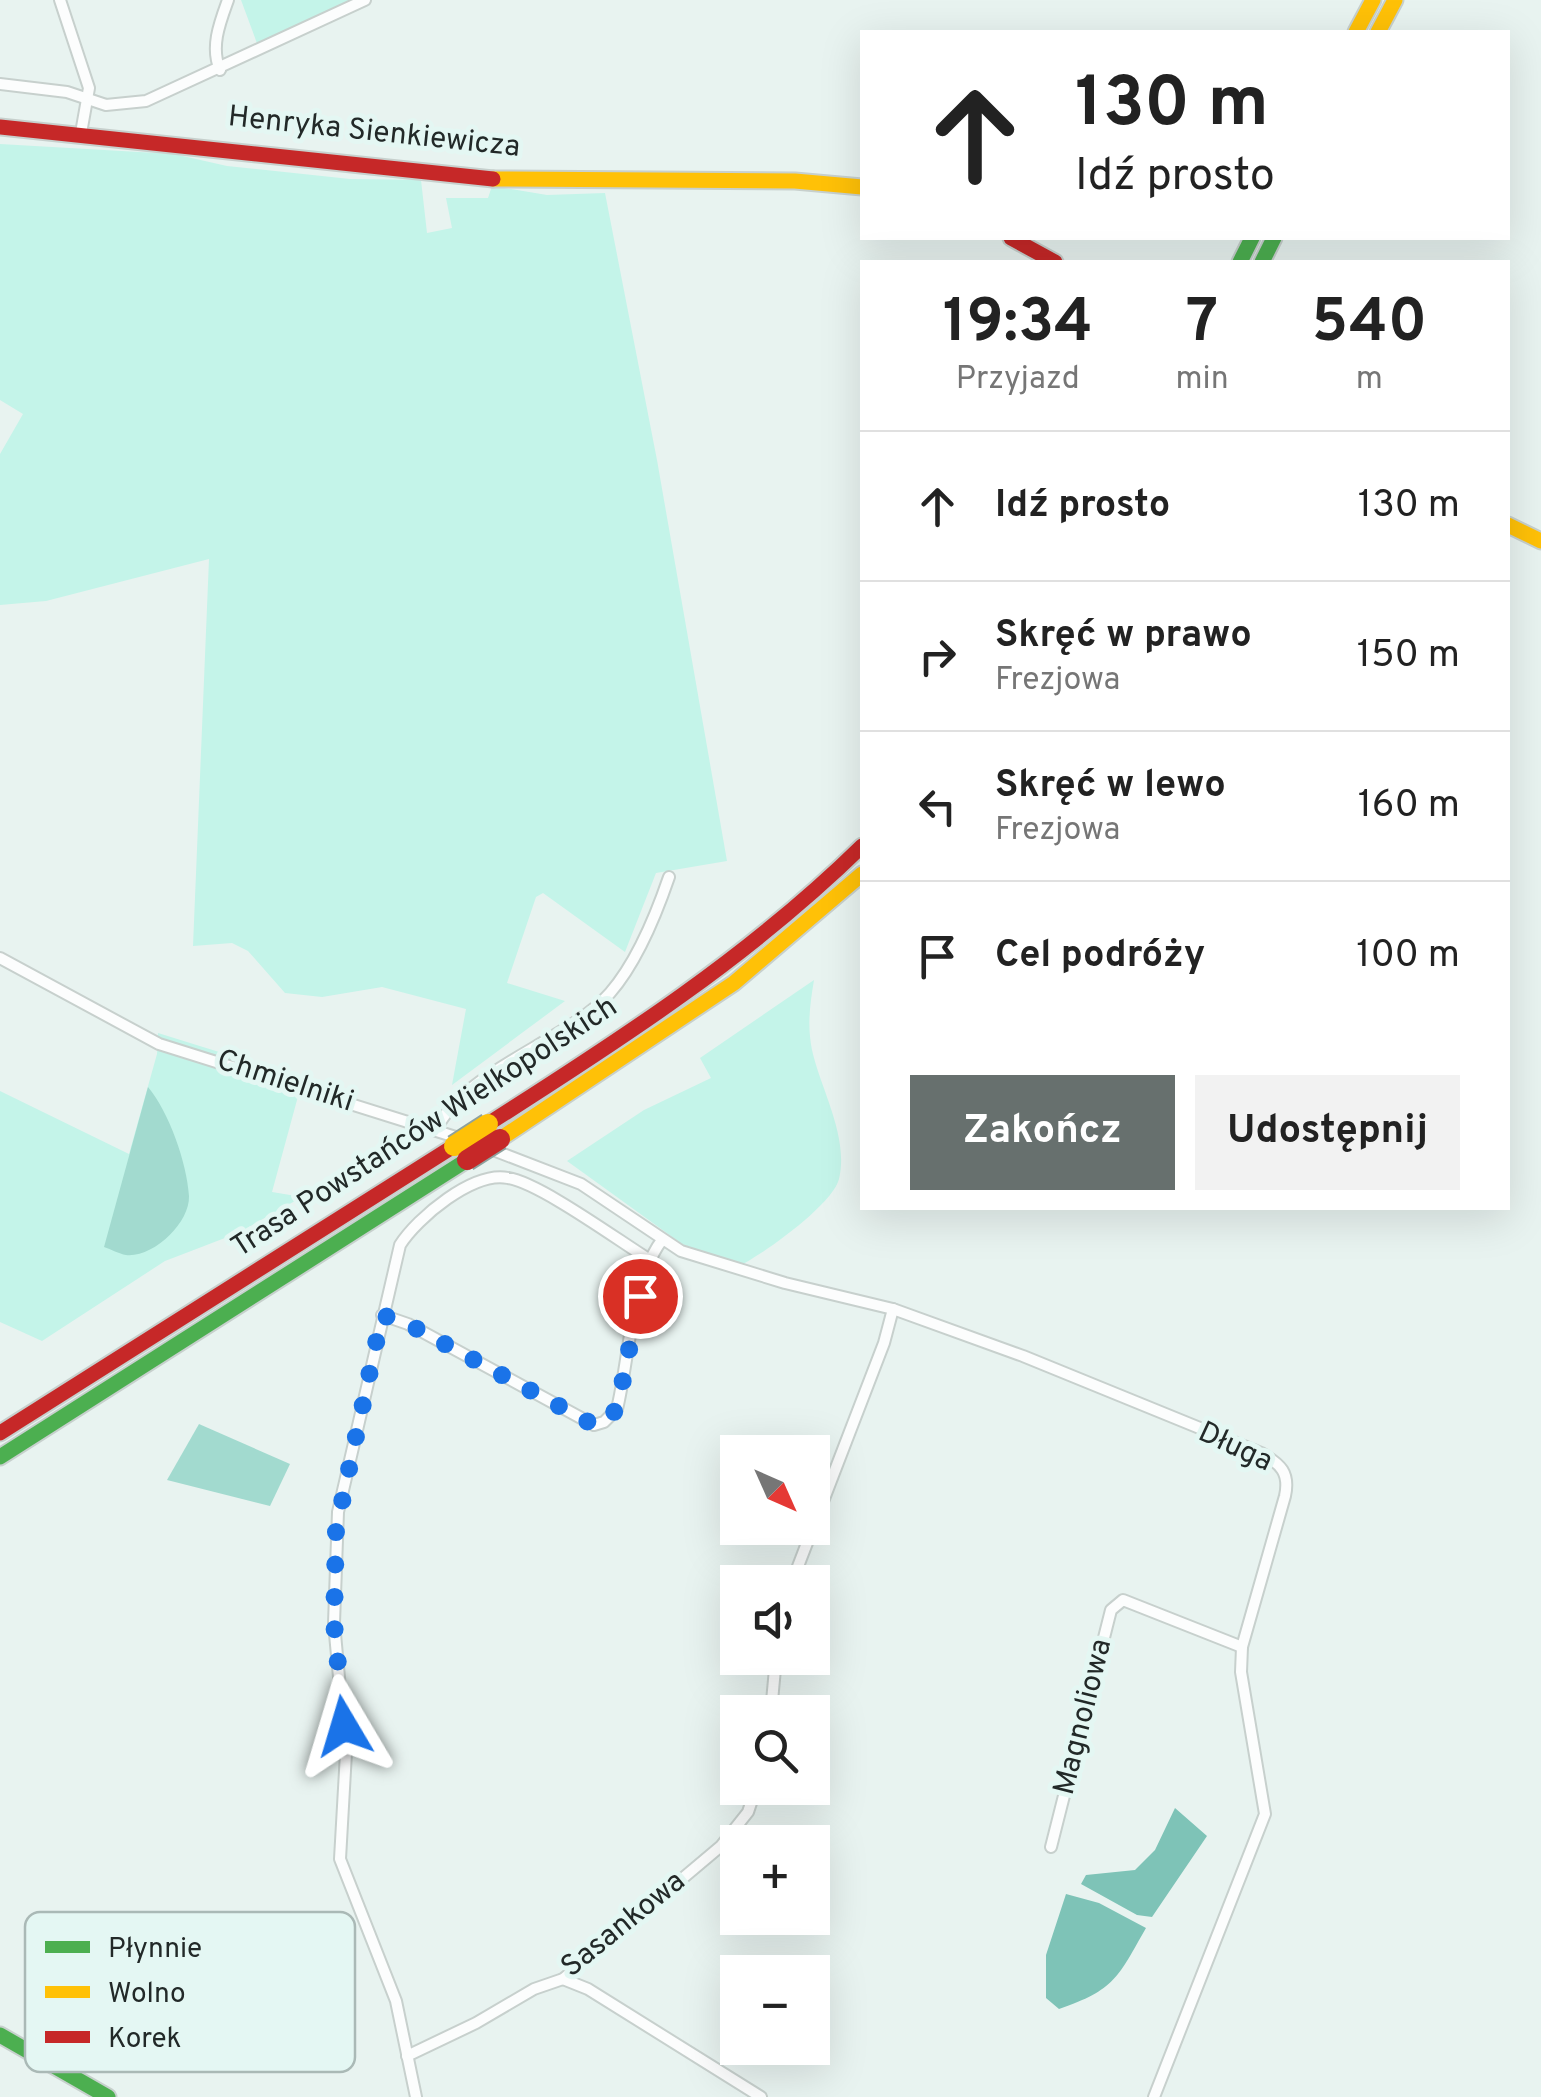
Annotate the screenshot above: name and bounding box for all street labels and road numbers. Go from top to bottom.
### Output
street label: Henryka Sienkiewicza [226,99,522,167]
street label: Trasa Powstańców Wielkopolskich [225,989,625,1267]
street label: Chmielniki [212,1042,358,1122]
street label: Długa [1192,1415,1278,1481]
street label: Magnoliowa [1047,1635,1121,1799]
street label: Sasankowa [554,1864,694,1986]

